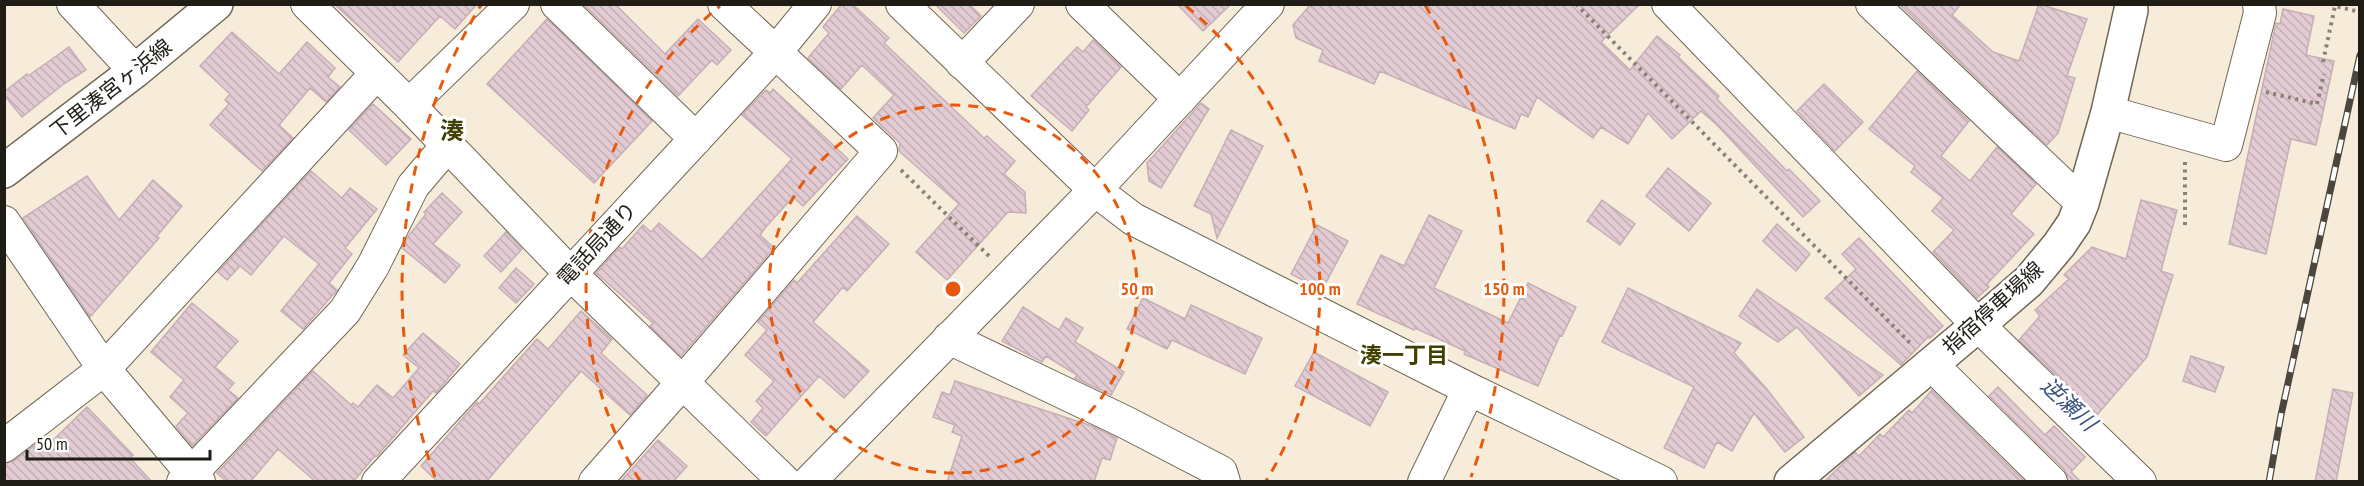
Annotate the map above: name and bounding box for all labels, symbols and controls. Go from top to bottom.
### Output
street label: 下里湊宮ヶ浜線 [44,33,177,144]
district label: 湊 [440,115,464,146]
street label: 電話局通り [551,196,642,291]
street label: 指宿停車場線 [1937,255,2049,360]
text: 50 m [1121,277,1153,300]
text: 100 m [1299,277,1341,300]
text: 150 m [1483,277,1525,300]
centre of rings [943,279,963,299]
district label: 湊一丁目 [1360,341,1448,369]
water label: 逆瀬川 [2035,371,2104,438]
scale bar [27,423,210,461]
text: 50 m [36,432,68,455]

